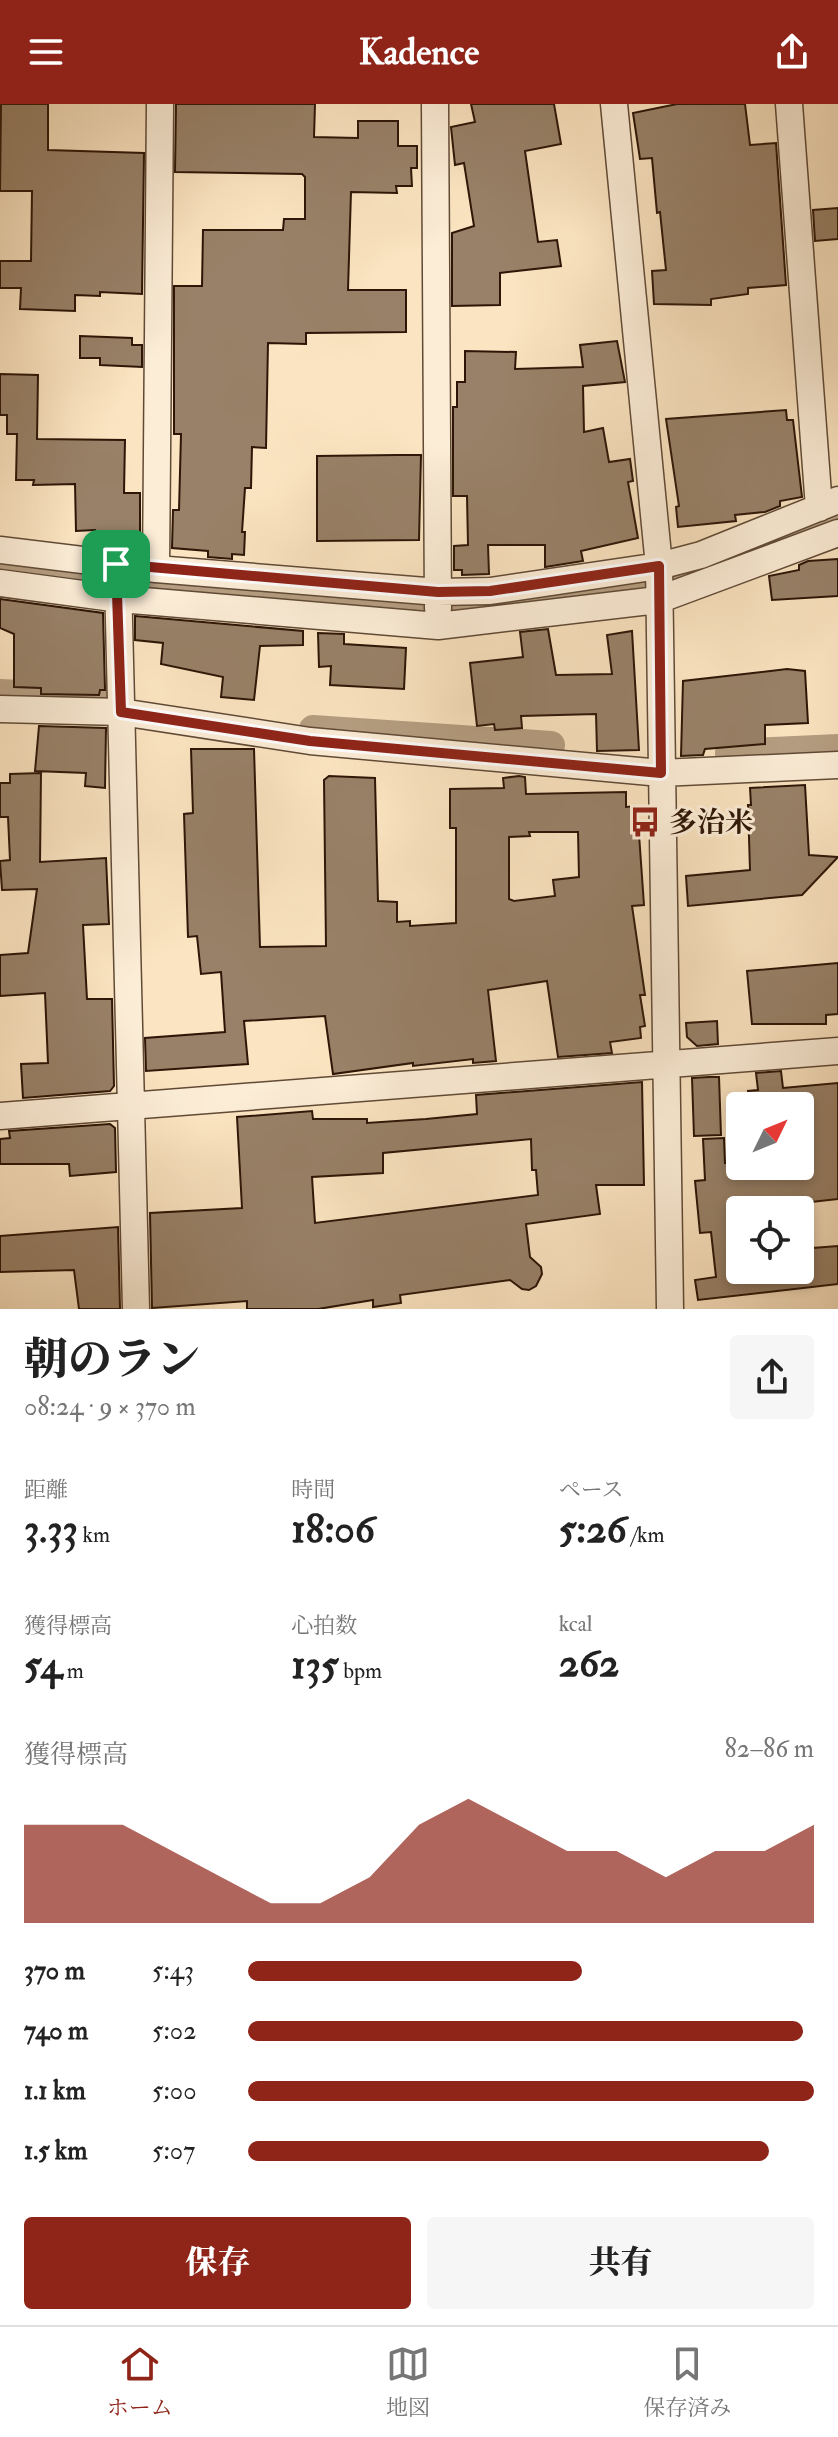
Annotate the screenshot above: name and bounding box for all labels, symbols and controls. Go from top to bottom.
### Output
icon: menu [24,30,68,74]
text: Kadence [359,30,479,75]
icon: share [770,30,814,74]
pin [82,530,150,598]
icon: arrive [94,542,138,586]
bus stop icon: 多治米 [628,805,662,839]
place label: 多治米 [669,806,753,841]
north arrow [726,1092,814,1180]
map controls [726,1092,814,1284]
button: locate [726,1196,814,1284]
text: 朝のラン [24,1333,200,1388]
button: share [730,1335,814,1419]
text: 08:24 · 9 × 370 m [24,1391,196,1423]
text: 距離 [24,1476,68,1504]
text: 時間 [291,1476,335,1504]
text: ペース [559,1476,624,1504]
text: 3.33 [24,1504,78,1555]
text: 18:06 [291,1504,375,1555]
text: 5:26 [559,1504,627,1555]
text: km [78,1521,110,1549]
text: /km [627,1521,664,1549]
text: kcal [559,1610,592,1638]
text: 獲得標高 [24,1612,112,1640]
text: 心拍数 [291,1612,357,1640]
text: 262 [559,1638,619,1689]
text: 54 [24,1640,62,1691]
text: 135 [291,1640,339,1691]
text: m [62,1657,84,1685]
text: bpm [339,1657,382,1685]
text: 82–86 m [725,1733,814,1765]
text: 獲得標高 [24,1739,128,1771]
text: 370 m [24,1955,85,1987]
text: 5:43 [152,1955,194,1987]
text: 740 m [24,2015,88,2047]
text: 5:02 [152,2015,196,2047]
text: 1.1 km [24,2075,86,2107]
text: 5:00 [152,2075,197,2107]
text: 1.5 km [24,2135,87,2167]
text: 5:07 [152,2135,195,2167]
button: 保存 [24,2217,411,2309]
button: 共有 [427,2217,814,2309]
tab: ホーム [107,2342,173,2422]
tab: 地図 [386,2342,430,2422]
tab: 保存済み [643,2342,731,2422]

